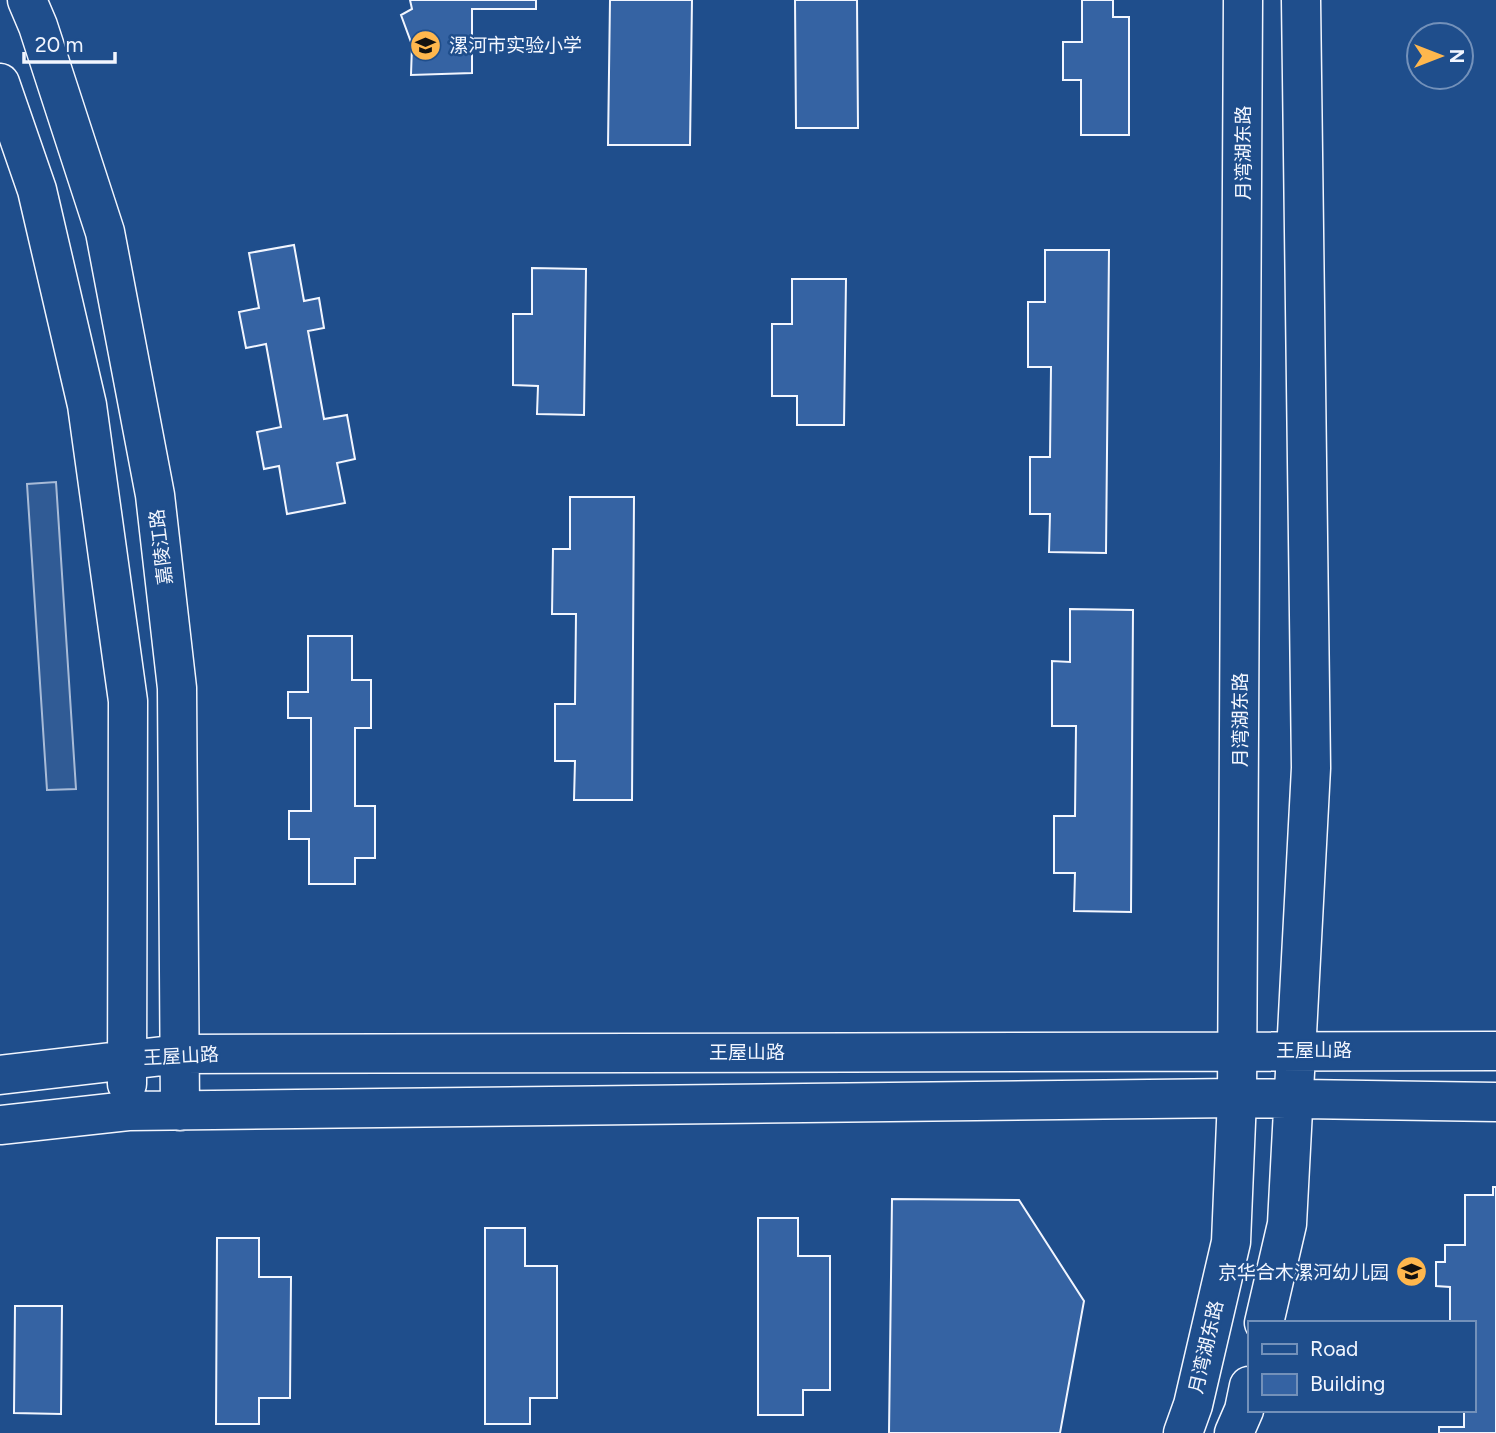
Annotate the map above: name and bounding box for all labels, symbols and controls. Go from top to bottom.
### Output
scale bar [24,21,116,65]
north arrow [1405,21,1475,91]
school or university icon: 漯河市实验小学 [409,28,443,62]
text: 20 m [35,32,83,57]
place label: 漯河市实验小学 [449,34,582,57]
text: N [1445,49,1468,63]
street label: 月湾湖东路 [1232,105,1255,201]
street label: 嘉陵江路 [145,508,177,586]
street label: 月湾湖东路 [1229,672,1252,768]
street label: 王屋山路 [1276,1039,1352,1062]
street label: 王屋山路 [709,1041,785,1064]
street label: 王屋山路 [142,1043,220,1069]
school or university icon: 京华合木漯河幼儿园 [1395,1255,1429,1289]
place label: 京华合木漯河幼儿园 [1218,1261,1389,1284]
street label: 月湾湖东路 [1184,1298,1228,1396]
legend [1248,1321,1475,1412]
text: Road [1310,1336,1358,1361]
text: Building [1310,1371,1385,1396]

